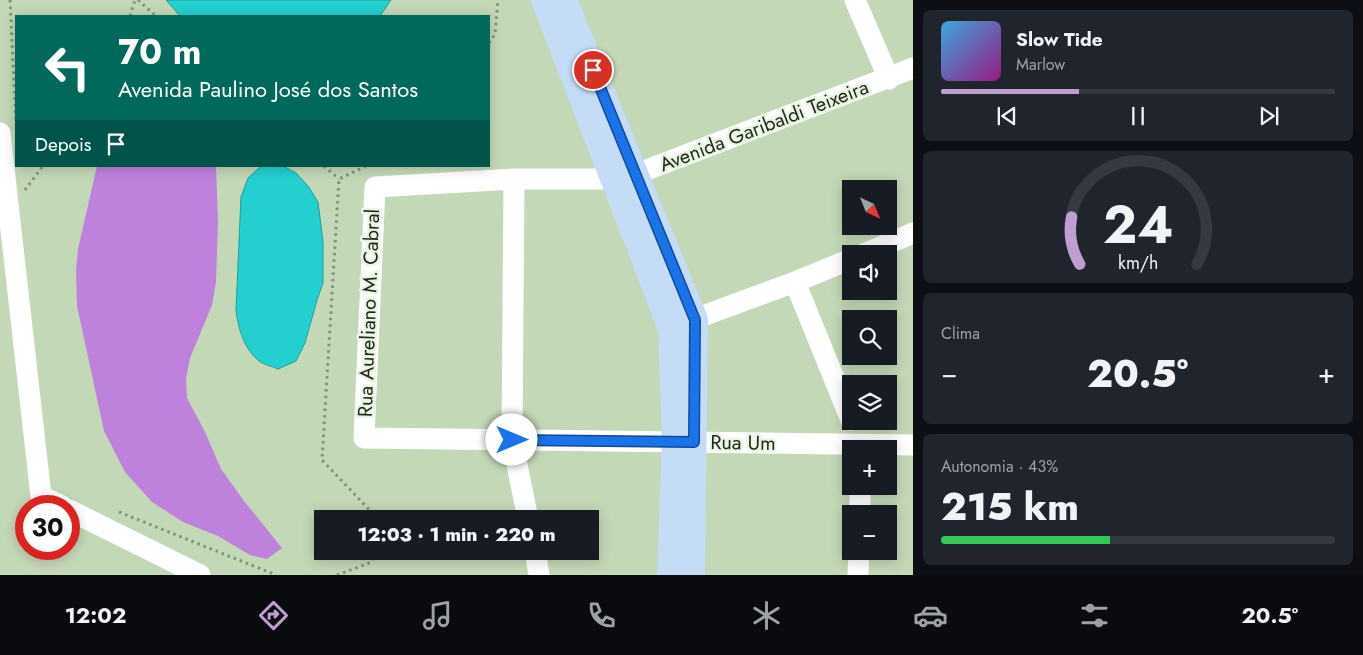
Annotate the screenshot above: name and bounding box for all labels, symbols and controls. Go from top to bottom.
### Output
text: Slow Tide [1016,26,1103,53]
text: 70 m [118,27,201,77]
icon: left [35,35,100,100]
pin [572,49,614,91]
text: Marlow [1016,53,1065,76]
icon: arrive [579,56,607,84]
text: Avenida Paulino José dos Santos [118,73,418,105]
street label: Avenida Garibaldi Teixeira [655,73,873,179]
icon: previous [993,102,1021,130]
icon: pause [1124,102,1152,130]
icon: next [1255,102,1283,130]
icon: arrive [102,130,130,158]
text: Depois [35,131,92,158]
north arrow [842,180,898,235]
map controls [842,180,897,560]
text: 24 [1103,187,1173,263]
street label: Rua Aureliano M. Cabral [351,208,387,418]
button: sound [842,245,897,300]
text: km/h [1118,250,1158,276]
button: search [842,310,897,365]
text: Clima [941,322,980,345]
text: 20.5° [1087,346,1188,401]
text: − [941,353,958,394]
text: + [1318,353,1335,394]
button: layers [842,375,897,430]
position arrow [485,413,537,465]
street label: Rua Um [710,428,776,458]
button: + [842,440,897,495]
text: Autonomia · 43% [941,455,1058,478]
text: 215 km [941,479,1079,534]
speed limit sign: 30 [15,495,80,560]
button: − [842,505,897,560]
text: 12:03 · 1 min · 220 m [357,521,556,548]
icon: directions [256,598,291,633]
icon: music [420,598,455,633]
icon: phone [584,598,619,633]
icon: climate [749,598,784,633]
icon: car [913,598,948,633]
icon: filters [1077,598,1112,633]
text: 12:02 [65,599,126,631]
text: 20.5° [1241,599,1298,631]

